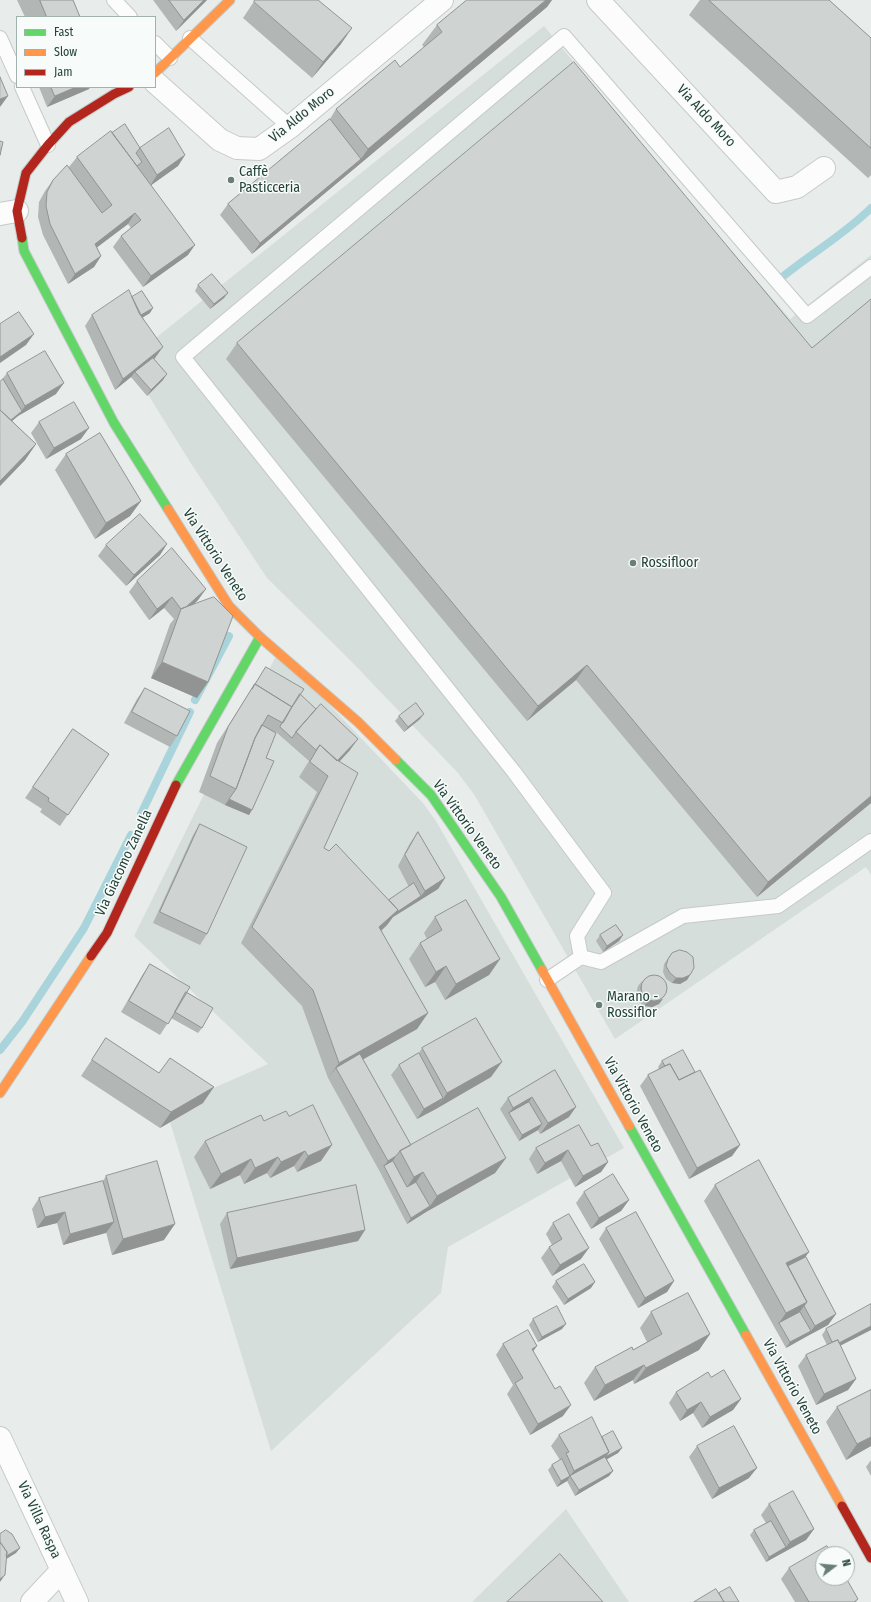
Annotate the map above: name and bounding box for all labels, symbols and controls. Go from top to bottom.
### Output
legend [16,16,156,88]
text: Fast [54,25,73,39]
text: Slow [54,45,77,59]
text: Jam [54,65,72,79]
street label: Via Aldo Moro [673,81,739,151]
street label: Via Aldo Moro [266,84,338,146]
place label: Caffè Pasticceria [239,164,300,196]
marker: Caffè Pasticceria [226,175,236,185]
street label: Via Vittorio Veneto [179,506,251,604]
place label: Rossifloor [641,555,698,571]
marker: Rossifloor [628,558,638,568]
street label: Via Vittorio Veneto [429,777,505,873]
street label: Via Giacomo Zanella [92,807,156,919]
place label: Marano - Rossiflor [607,989,658,1022]
marker: Marano - Rossiflor [594,1000,604,1010]
street label: Via Vittorio Veneto [600,1054,666,1156]
street label: Via Vittorio Veneto [759,1336,825,1438]
street label: Via Villa Raspa [14,1479,64,1561]
north arrow [815,1546,855,1586]
text: N [839,1558,853,1568]

